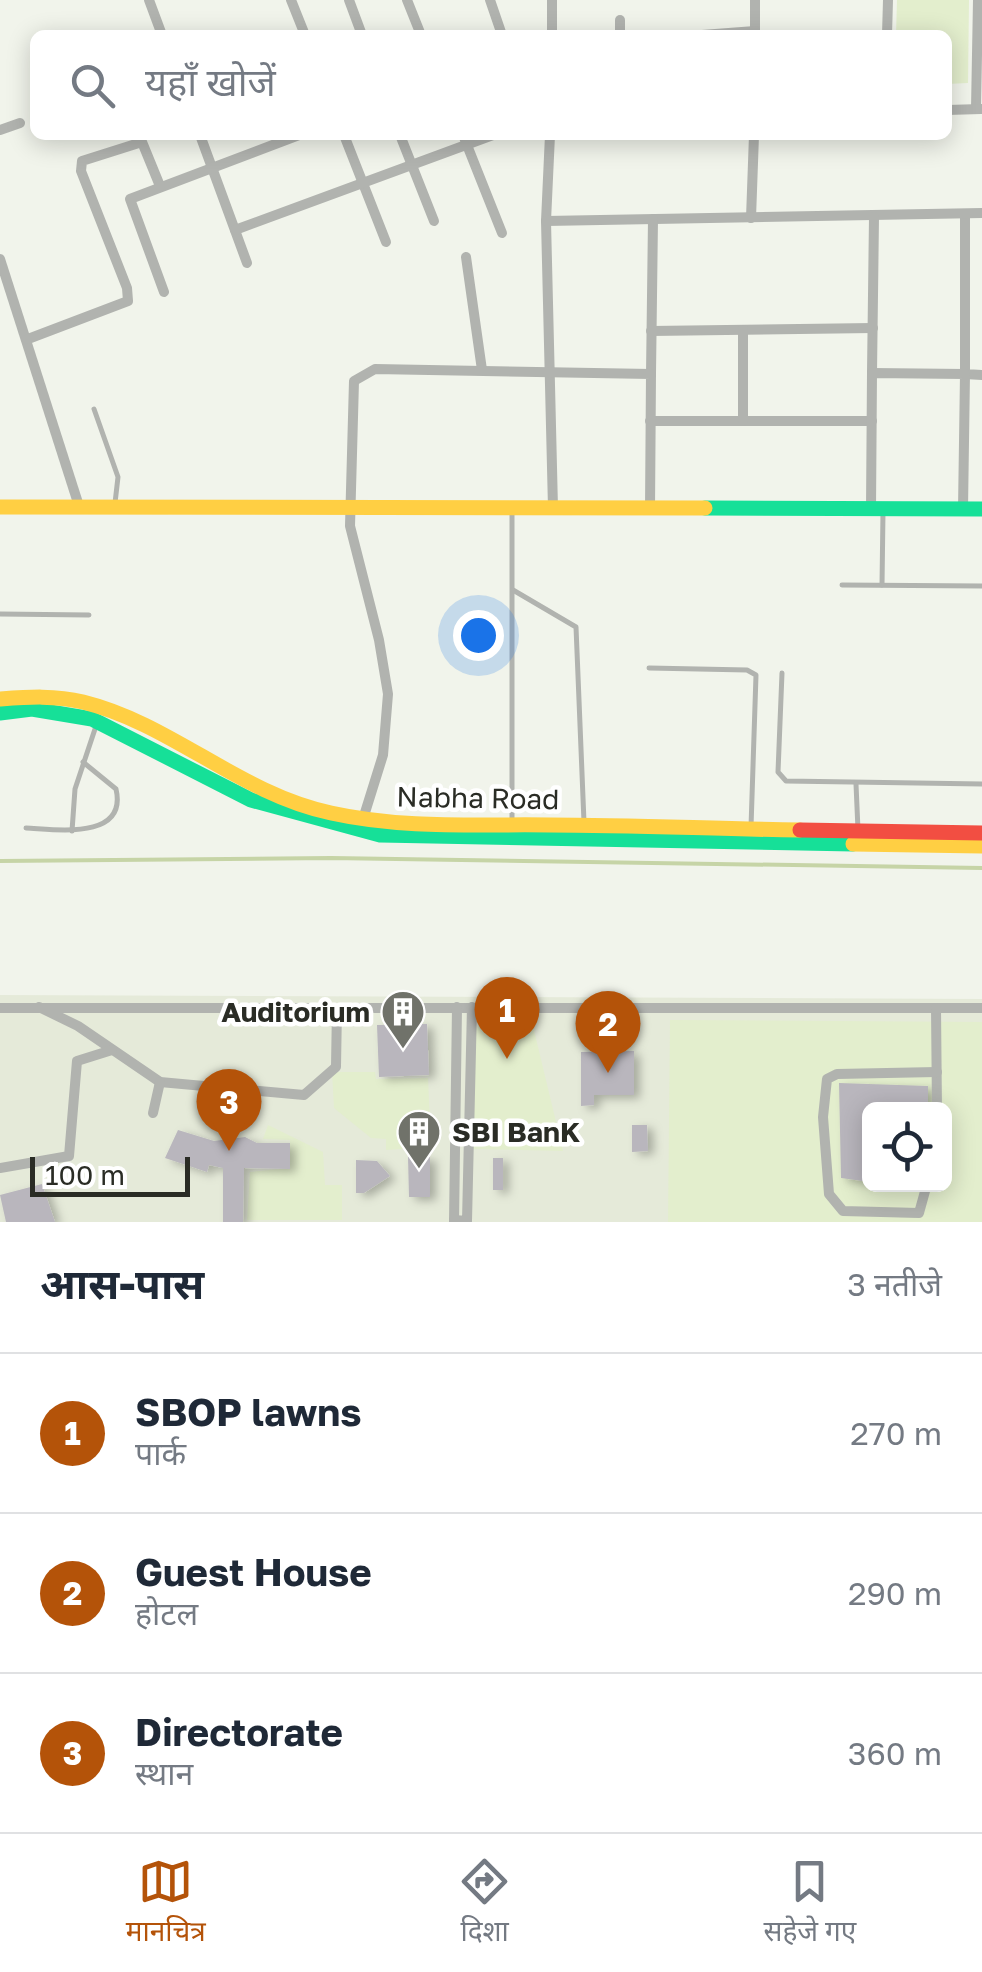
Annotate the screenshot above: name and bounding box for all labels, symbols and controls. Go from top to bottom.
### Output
search box [30,30,952,140]
icon: search [65,58,120,113]
text: यहाँ खोजें [145,59,276,104]
your location [453,610,504,661]
street label: Nabha Road [396,780,560,815]
pin: 1 [474,976,540,1059]
building icon: Auditorium [380,989,426,1050]
pin: 2 [576,990,640,1073]
place label: Auditorium [221,995,370,1028]
pin: 3 [196,1068,262,1151]
map controls [862,1102,952,1192]
button: locate [862,1102,952,1192]
building icon: SBI BanK [396,1109,442,1170]
place label: SBI BanK [452,1115,580,1148]
scale bar [30,1152,190,1196]
text: 100 m [45,1158,125,1191]
text: आस-पास [40,1258,204,1308]
text: 3 नतीजे [847,1265,942,1303]
text: SBOP lawns [135,1389,361,1434]
text: 1 [64,1414,81,1452]
text: 270 m [850,1414,942,1452]
text: पार्क [135,1434,186,1472]
text: Guest House [135,1549,372,1594]
text: 2 [63,1574,82,1612]
text: 290 m [848,1574,942,1612]
text: होटल [135,1594,198,1632]
text: Directorate [135,1709,343,1754]
text: 3 [63,1734,82,1772]
text: 360 m [848,1734,942,1772]
text: स्थान [135,1754,193,1792]
tab: मानचित्र [126,1854,206,1952]
tab: दिशा [457,1854,512,1952]
tab: सहेजे गए [763,1854,856,1952]

